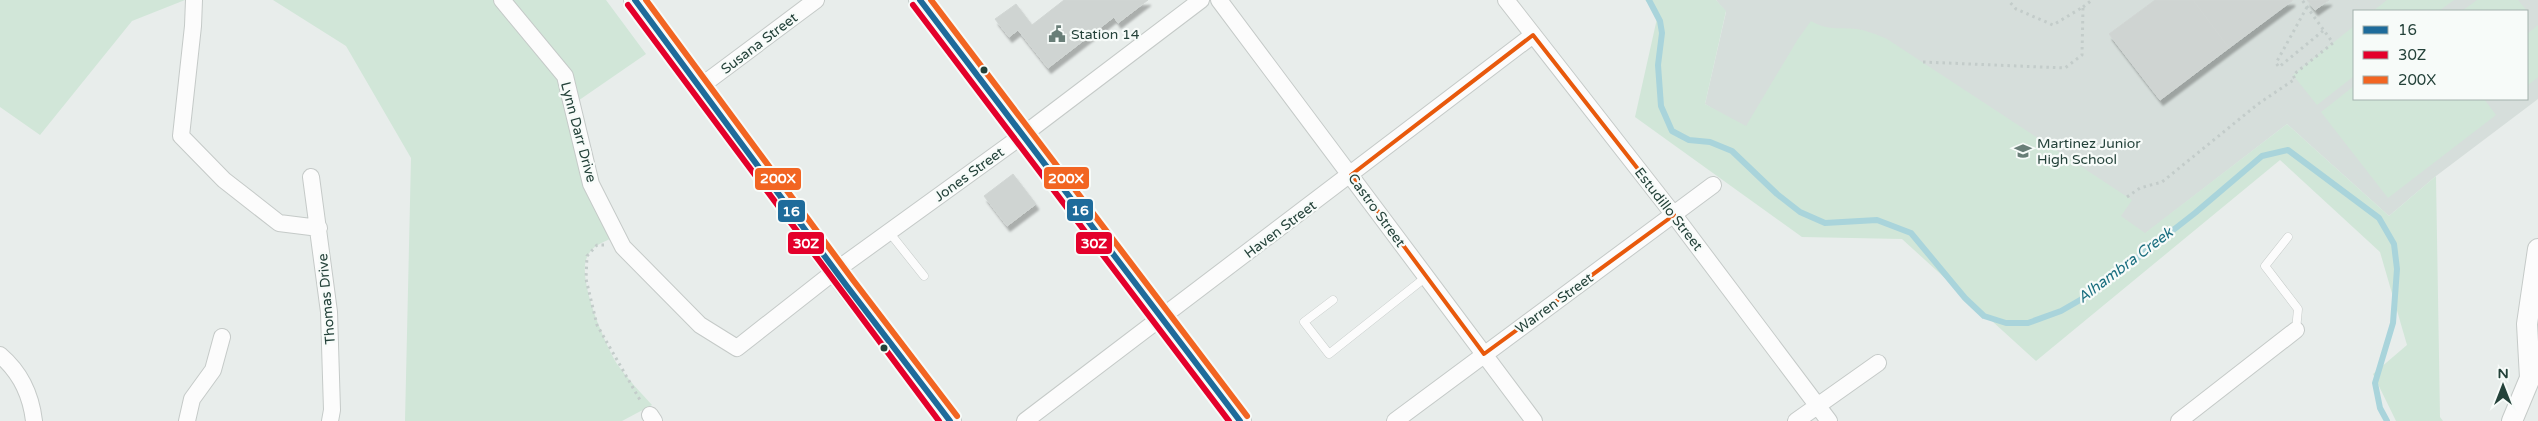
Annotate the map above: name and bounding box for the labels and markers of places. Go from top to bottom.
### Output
public building icon: Station 14 [1047,24,1067,44]
place label: Station 14 [1071,26,1140,43]
unlabelled marker [979,65,989,75]
place label: Martinez Junior High School [2037,135,2141,168]
school or university icon: Martinez Junior High School [2013,141,2033,161]
unlabelled marker [879,343,889,353]

